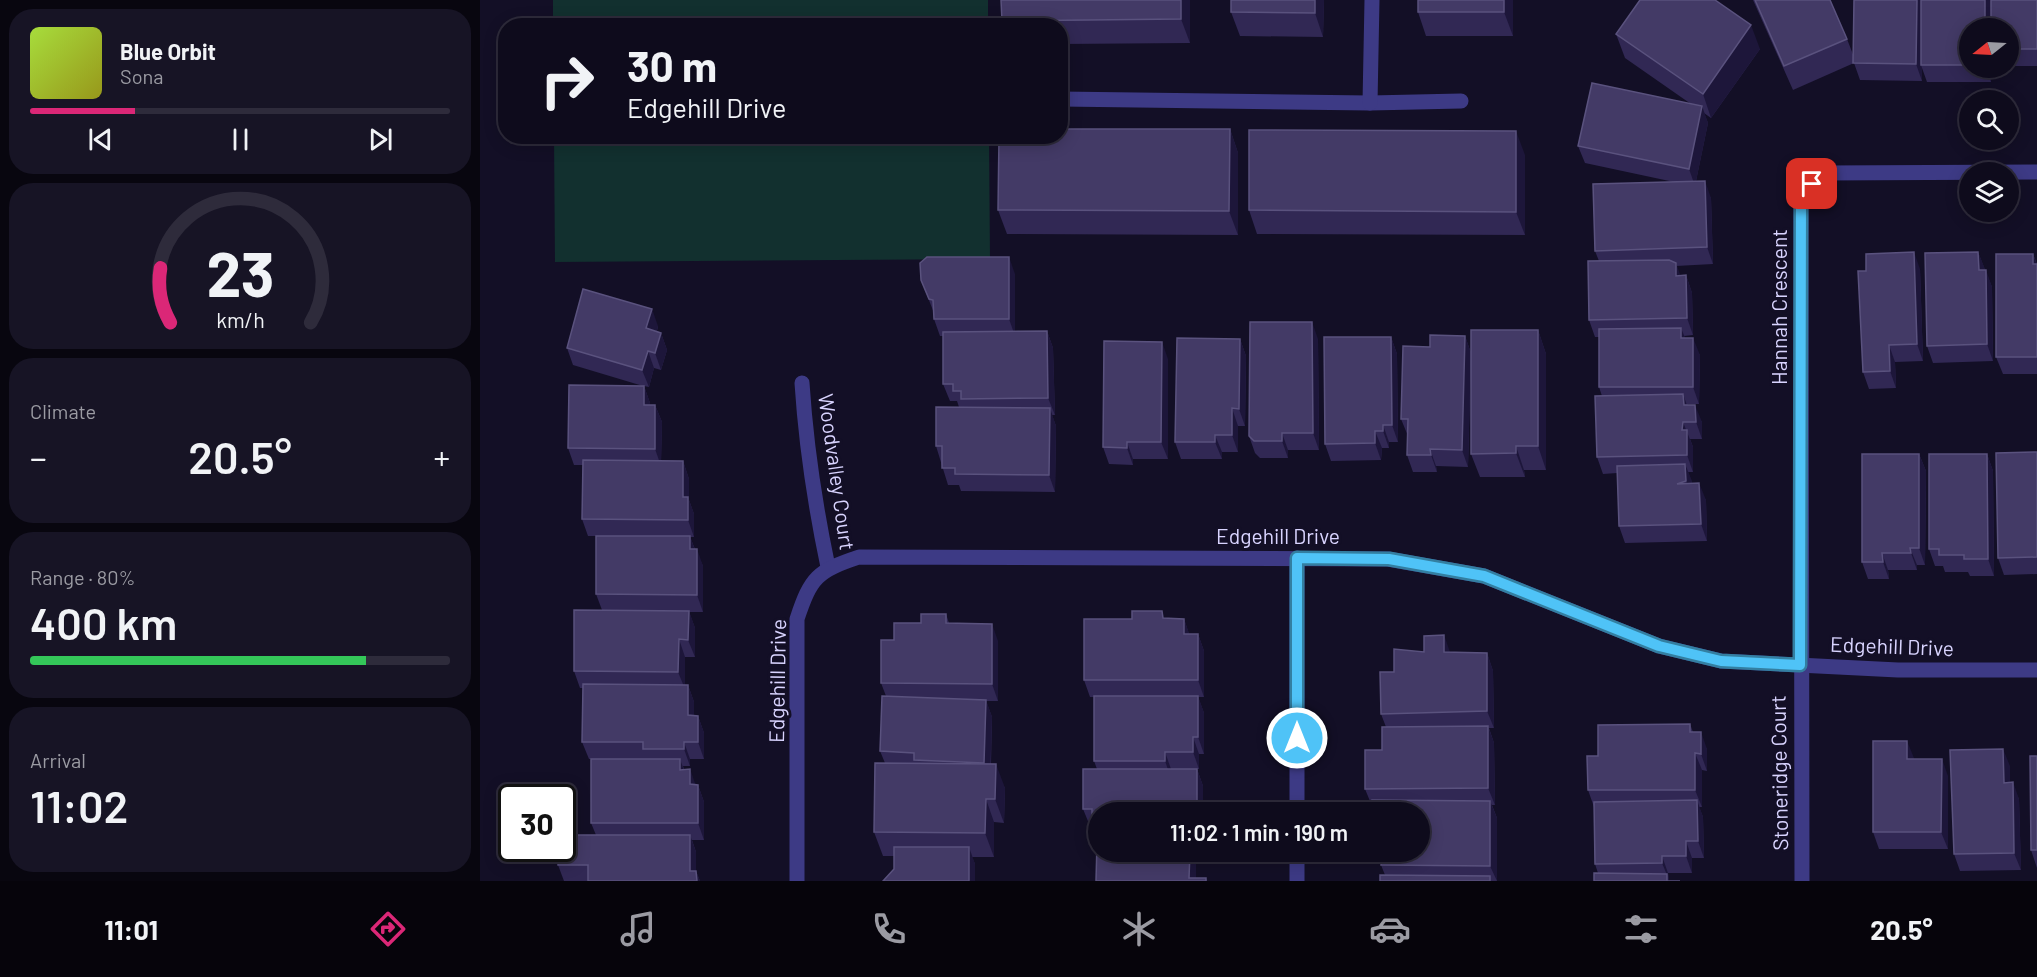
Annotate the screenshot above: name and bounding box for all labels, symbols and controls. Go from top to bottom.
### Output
north arrow [1959,18,2019,78]
map controls [1959,18,2019,222]
text: Blue Orbit [120,38,216,64]
text: 30 m [627,40,717,90]
icon: right [528,42,606,120]
text: Sona [120,64,164,88]
button: search [1959,90,2019,150]
text: Edgehill Drive [627,91,786,123]
icon: previous [84,123,117,156]
icon: pause [224,123,257,156]
icon: next [364,123,397,156]
pin [1786,158,1837,209]
button: layers [1959,162,2019,222]
icon: arrive [1795,167,1828,200]
street label: Hannah Crescent [1766,229,1791,385]
text: 23 [206,235,274,309]
text: km/h [216,308,264,333]
street label: Woodvalley Court [814,392,861,552]
text: Climate [30,399,96,423]
text: 20.5° [188,429,292,483]
text: − [30,437,47,477]
text: + [433,437,450,477]
street label: Edgehill Drive [1216,523,1340,548]
text: Range · 80% [30,565,135,589]
text: 400 km [30,595,177,649]
street label: Edgehill Drive [763,619,790,743]
street label: Edgehill Drive [1830,631,1954,660]
street label: Stoneridge Court [1765,695,1792,851]
position arrow [1265,706,1329,770]
text: Arrival [30,748,86,772]
text: 11:02 [30,778,128,832]
speed limit sign: 30 [498,784,576,862]
text: 11:02 · 1 min · 190 m [1170,819,1348,845]
icon: directions [367,908,409,950]
icon: music [617,908,659,950]
icon: phone [868,908,910,950]
icon: climate [1118,908,1160,950]
icon: car [1369,908,1411,950]
icon: filters [1620,908,1662,950]
text: 11:01 [104,913,158,945]
text: 20.5° [1870,913,1933,945]

